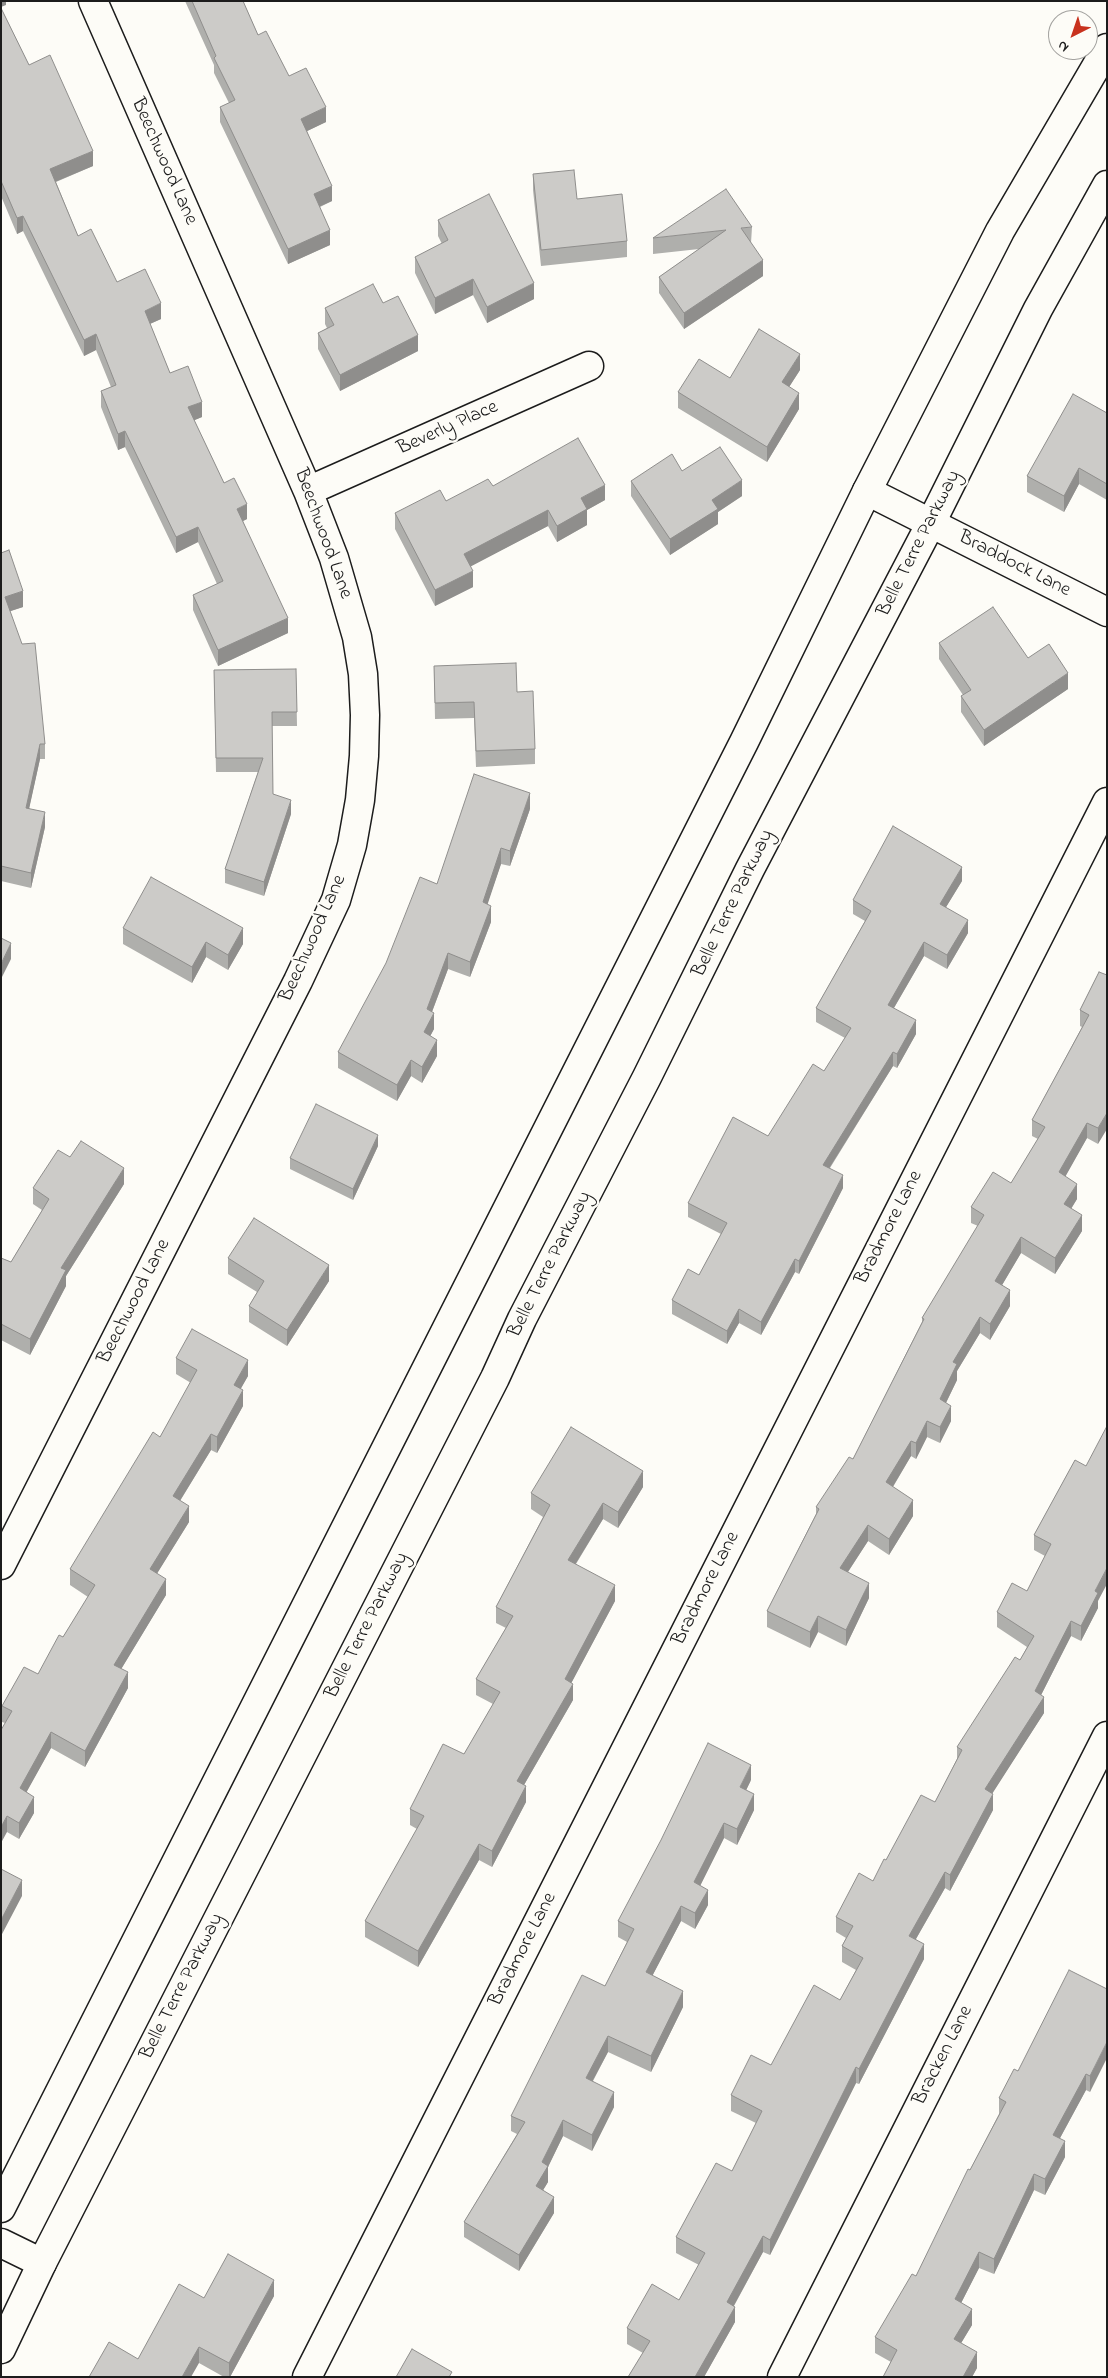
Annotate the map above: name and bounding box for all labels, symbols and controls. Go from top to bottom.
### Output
north arrow [1048,10,1098,60]
text: N [1053,35,1074,57]
street label: Beechwood Lane [124,95,202,229]
street label: Beverly Place [394,396,502,462]
street label: Beechwood Lane [287,466,357,602]
street label: Belle Terre Parkway [873,467,967,621]
street label: Braddock Lane [954,526,1074,604]
street label: Belle Terre Parkway [688,826,780,982]
street label: Beechwood Lane [275,872,353,1006]
street label: Bradmore Lane [851,1167,929,1289]
street label: Belle Terre Parkway [504,1188,598,1342]
street label: Beechwood Lane [93,1236,177,1368]
street label: Bradmore Lane [668,1528,746,1650]
street label: Belle Terre Parkway [321,1549,415,1703]
street label: Bradmore Lane [485,1889,563,2011]
street label: Belle Terre Parkway [136,1910,230,2064]
street label: Bracken Lane [909,2002,979,2110]

